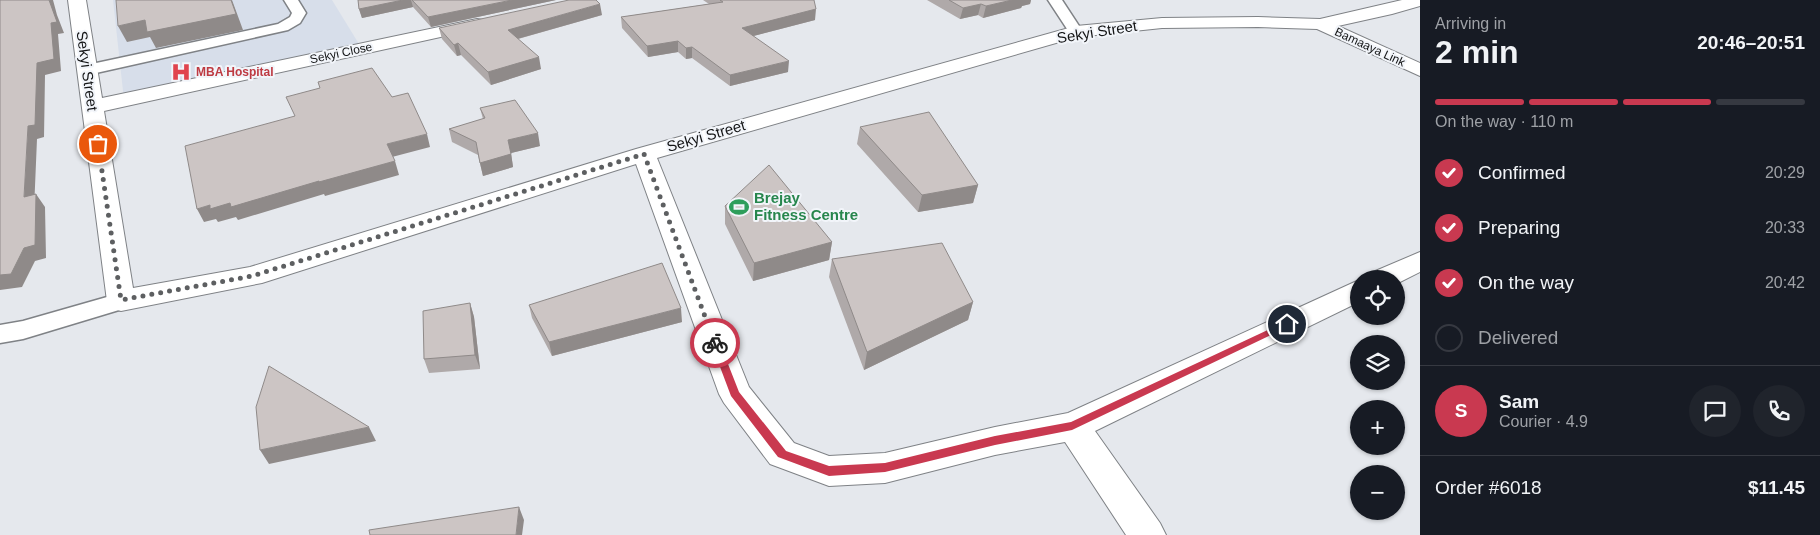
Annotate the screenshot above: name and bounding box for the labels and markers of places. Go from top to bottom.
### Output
hospital icon: MBA Hospital [170,61,192,83]
place label: MBA Hospital [196,65,274,79]
pin [77,123,119,165]
place label: Brejay Fitness Centre [754,189,858,223]
sports icon: Brejay Fitness Centre [728,196,750,218]
pin [1266,303,1308,345]

